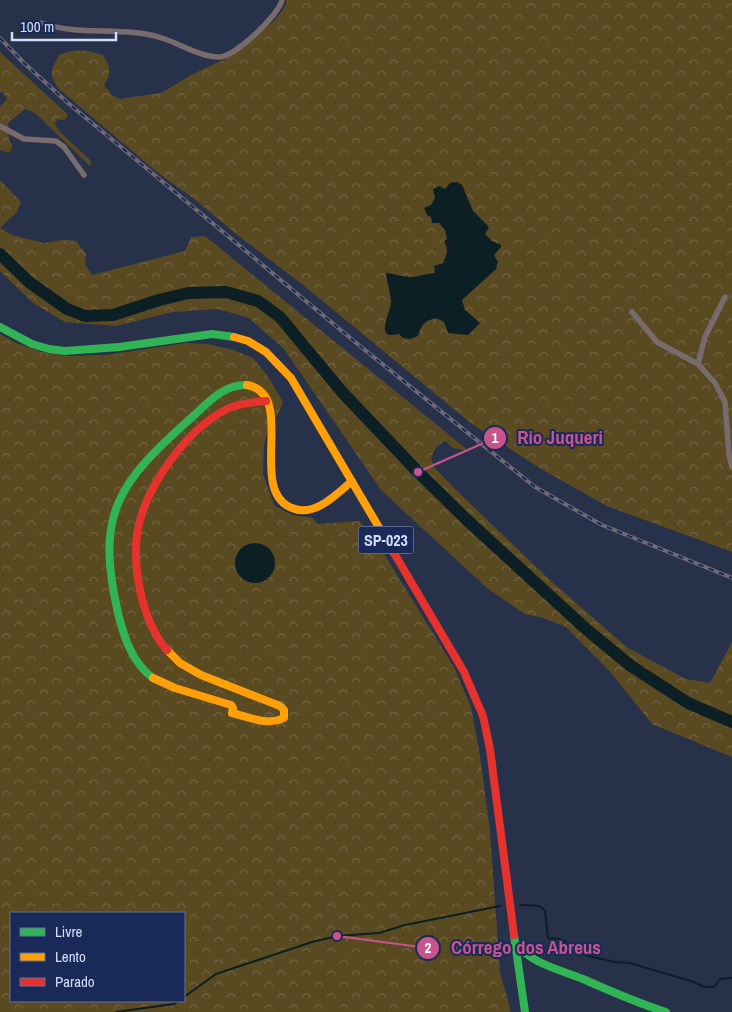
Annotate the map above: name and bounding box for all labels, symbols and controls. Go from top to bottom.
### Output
scale bar [12,10,116,42]
text: 100 m [20,16,54,37]
callout: Rio Juqueri [483,421,613,455]
text: Rio Juqueri [517,424,603,450]
text: 1 [492,427,499,448]
road number: SP-023 [358,526,414,554]
legend [10,912,185,1002]
text: Livre [55,921,83,942]
callout: Córrego dos Abreus [415,931,611,965]
text: Córrego dos Abreus [451,934,601,960]
text: 2 [425,937,432,958]
text: Lento [55,946,86,967]
text: Parado [55,971,95,992]

